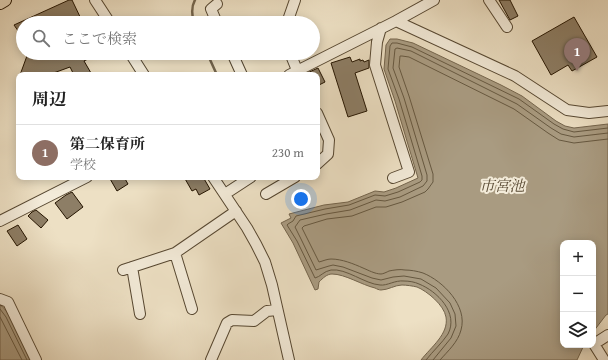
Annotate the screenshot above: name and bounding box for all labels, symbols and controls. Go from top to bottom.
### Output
search box [16,16,320,60]
icon: search [30,27,52,49]
text: ここで検索 [62,28,137,49]
pin: 1 [564,38,590,71]
text: 周辺 [32,86,66,111]
text: 第二保育所 [70,133,145,154]
text: 1 [42,143,48,162]
text: 230 m [272,143,304,162]
text: 学校 [70,155,96,174]
water label: 市宮池 [479,175,526,196]
your location [291,189,311,209]
map controls [560,240,596,348]
button: + [560,240,596,276]
button: − [560,276,596,312]
button: layers [560,312,596,348]

